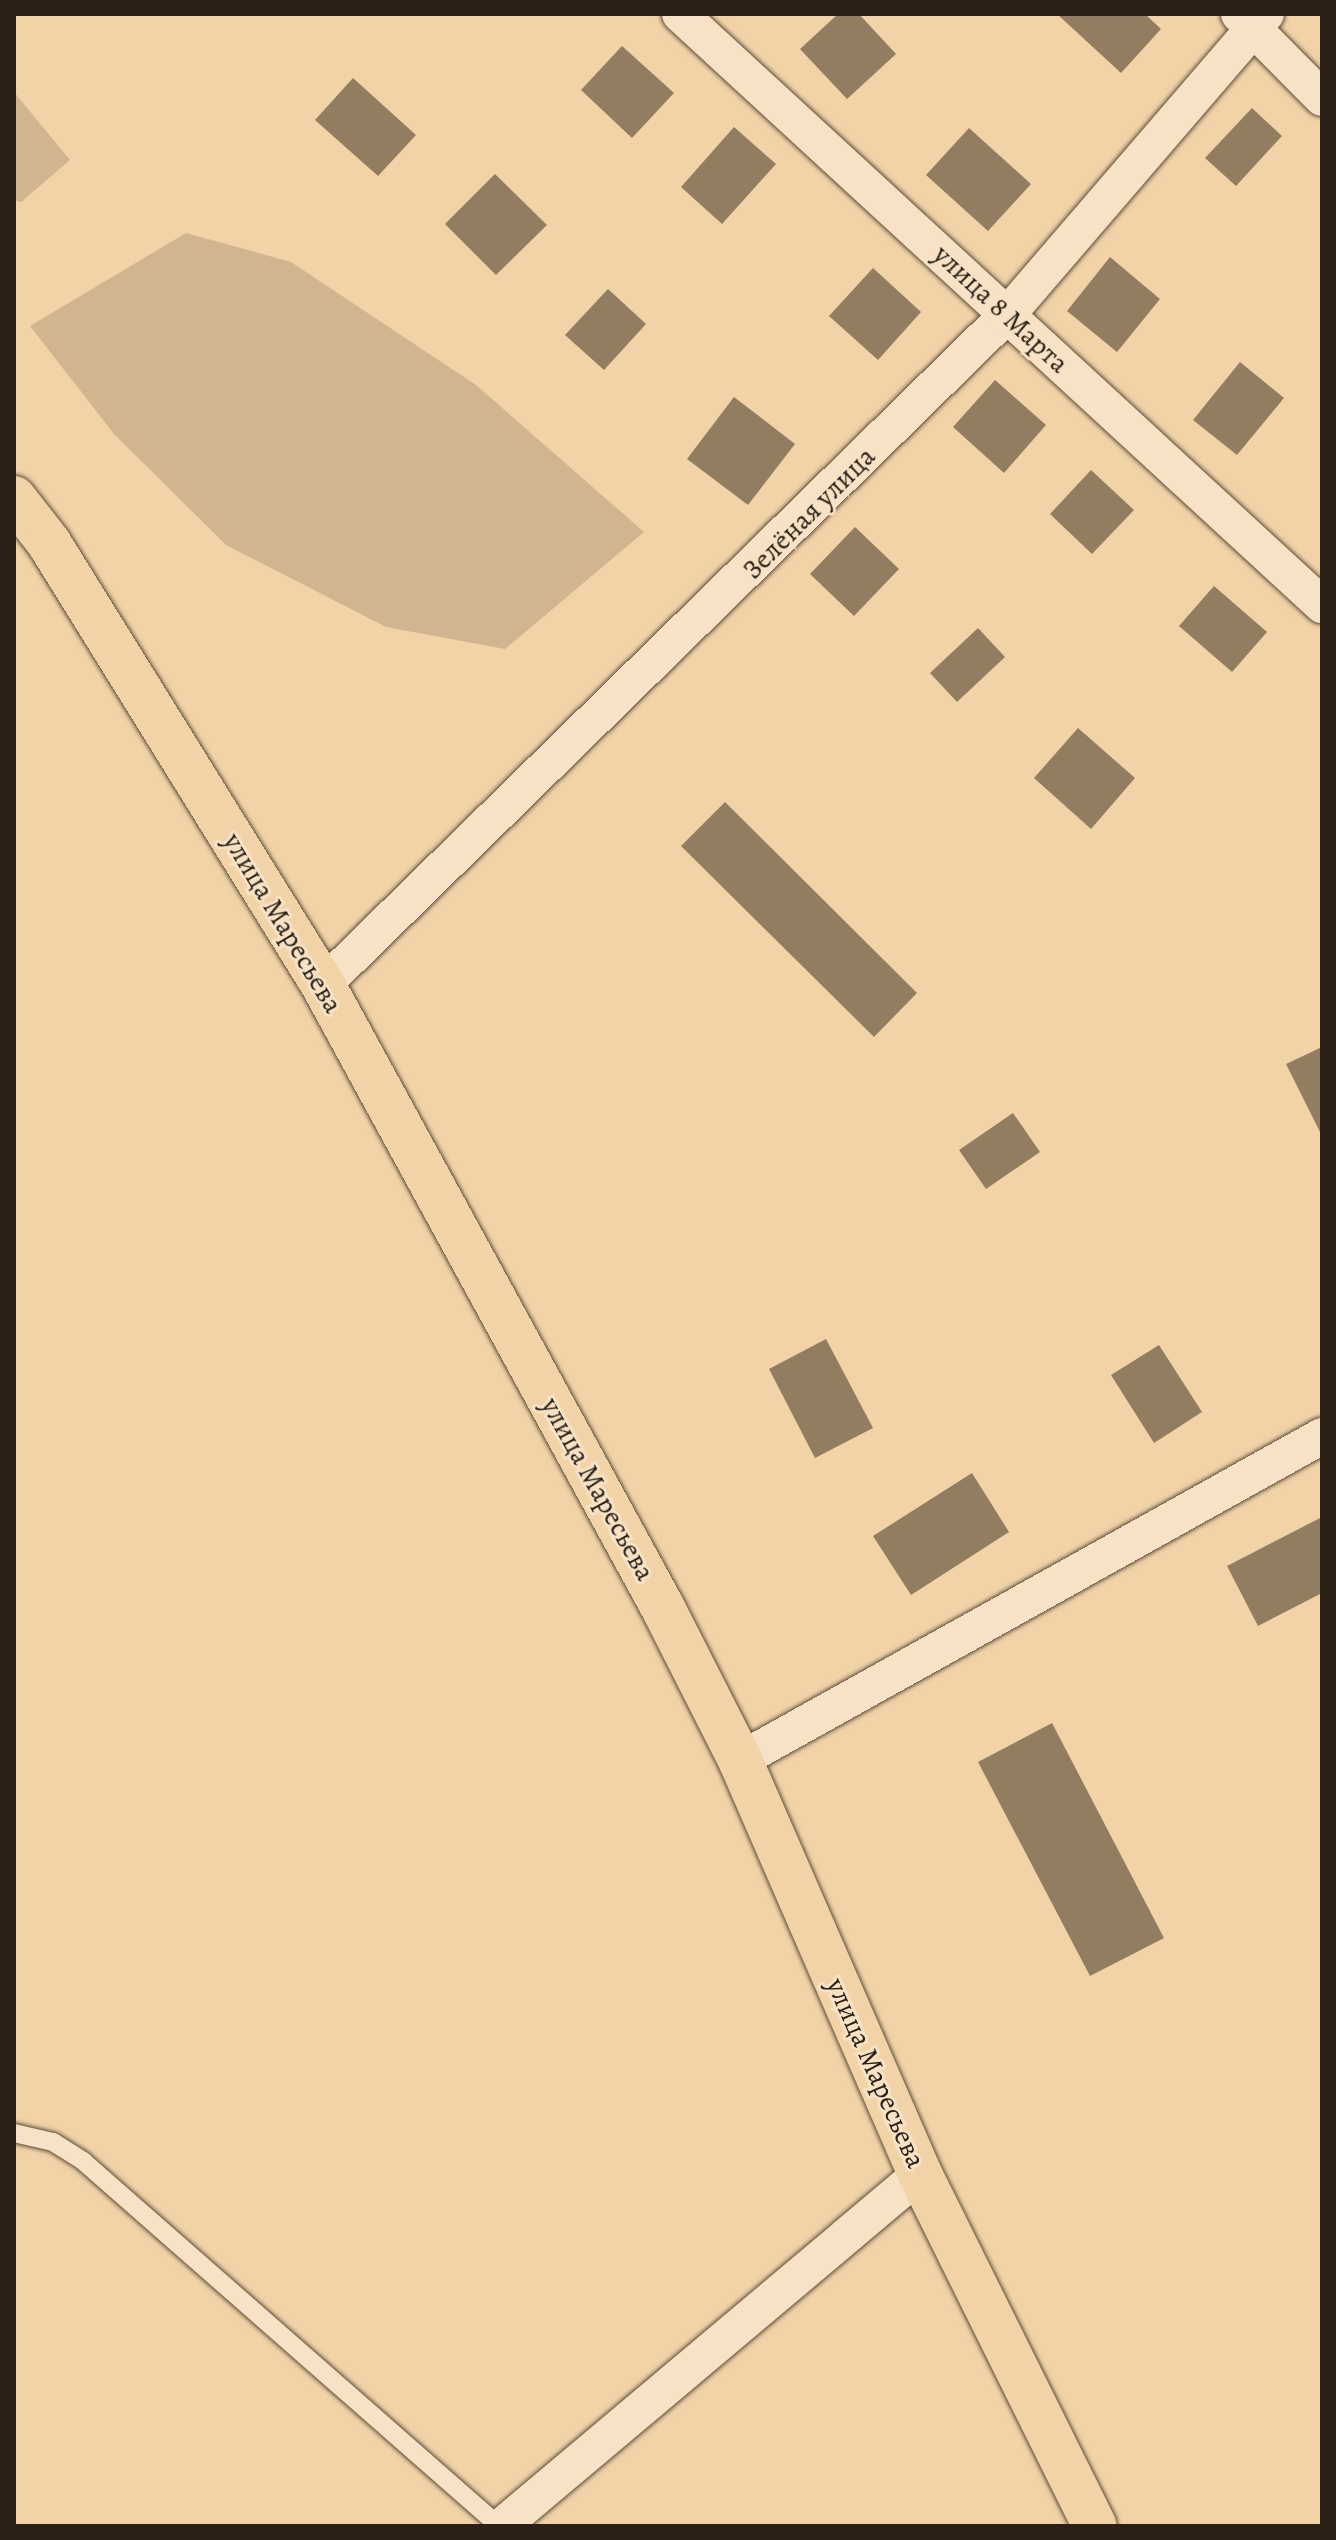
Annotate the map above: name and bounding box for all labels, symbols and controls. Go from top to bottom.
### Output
street label: улица 8 Марта [926,238,1076,380]
street label: Зелёная улица [736,440,882,586]
street label: улица Маресьева [216,827,350,1019]
street label: улица Маресьева [534,1392,662,1586]
street label: улица Маресьева [819,1973,933,2173]

